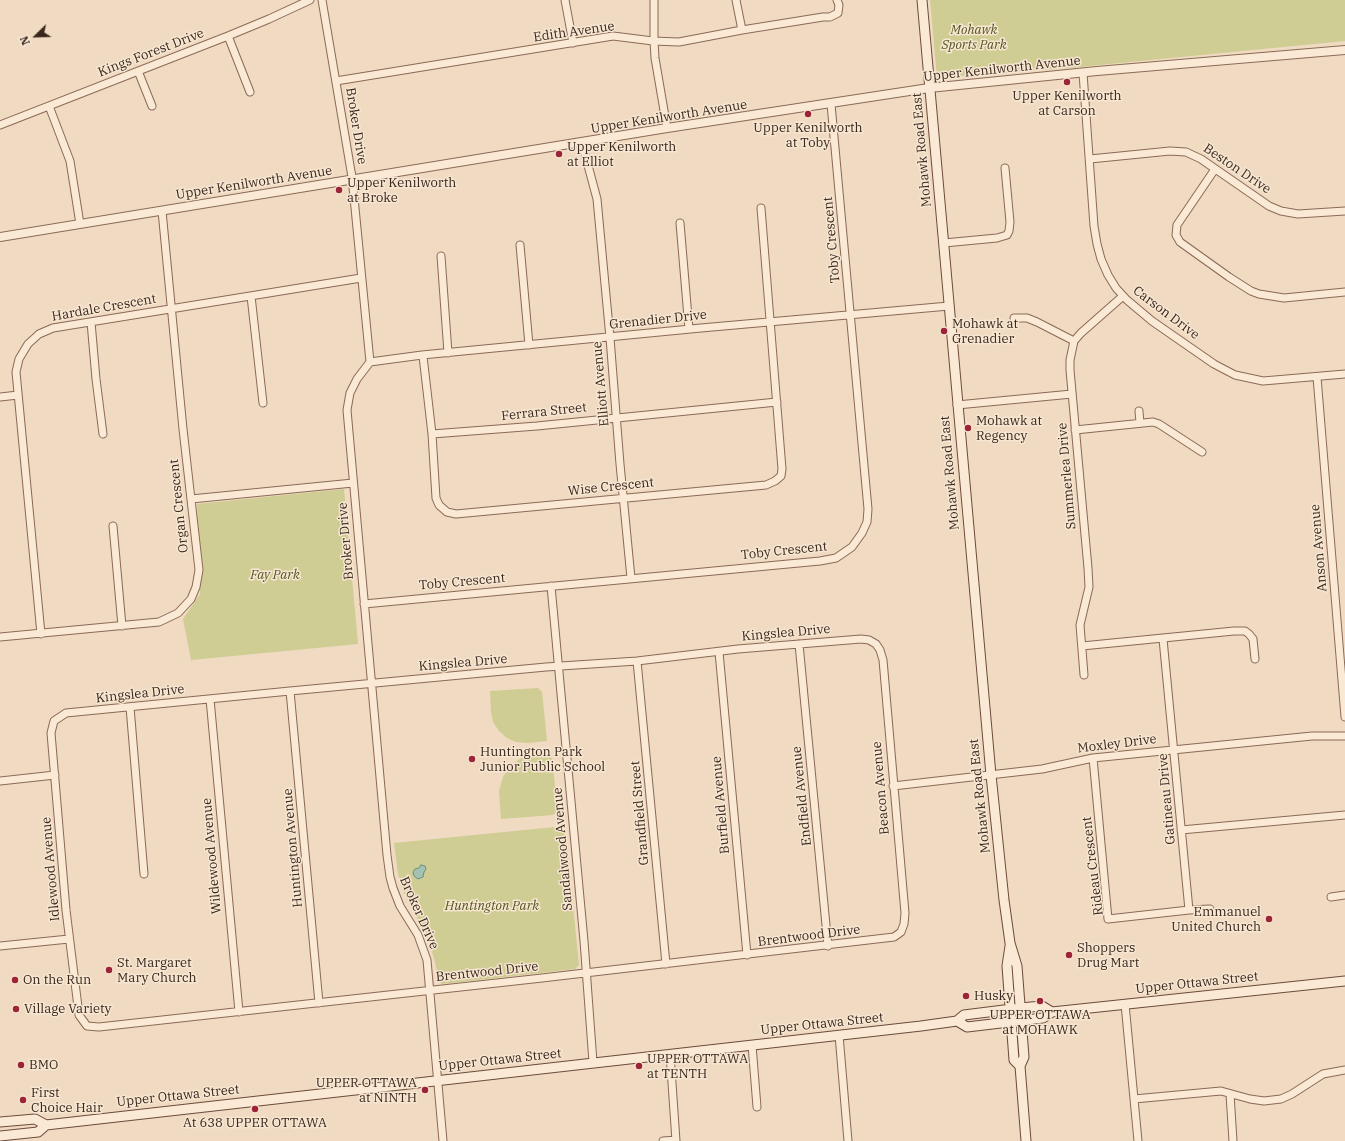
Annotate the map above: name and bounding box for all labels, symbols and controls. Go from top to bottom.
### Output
north arrow [16,16,56,56]
street label: Edith Avenue [533,19,615,45]
park label: Mohawk Sports Park [941,22,1007,53]
street label: Kings Forest Drive [96,26,206,80]
text: N [17,34,33,47]
street label: Upper Kenilworth Avenue [923,53,1081,85]
marker: Upper Kenilworth at Carson [1062,77,1072,87]
street label: Broker Drive [342,86,370,166]
place label: Upper Kenilworth at Carson [1012,88,1122,119]
street label: Mohawk Road East [909,92,935,208]
street label: Upper Kenilworth Avenue [590,97,748,137]
marker: Upper Kenilworth at Toby [803,109,813,119]
place label: Upper Kenilworth at Toby [753,120,863,151]
place label: Upper Kenilworth at Elliot [567,139,676,170]
street label: Beston Drive [1200,141,1274,197]
marker: Upper Kenilworth at Elliot [554,149,564,159]
street label: Upper Kenilworth Avenue [175,163,333,203]
place label: Upper Kenilworth at Broke [347,175,456,206]
marker: Upper Kenilworth at Broke [334,185,344,195]
street label: Toby Crescent [820,196,844,284]
street label: Carson Drive [1130,283,1202,343]
street label: Hardale Crescent [51,291,157,325]
street label: Grenadier Drive [608,307,708,333]
place label: Mohawk at Grenadier [952,316,1018,347]
marker: Mohawk at Grenadier [939,326,949,336]
street label: Elliott Avenue [590,341,612,427]
street label: Ferrara Street [501,400,587,424]
place label: Mohawk at Regency [976,413,1042,444]
street label: Mohawk Road East [937,415,963,531]
street label: Summerlea Drive [1055,422,1079,530]
marker: Mohawk at Regency [963,423,973,433]
street label: Organ Crescent [166,458,192,554]
street label: Wise Crescent [567,475,655,499]
street label: Broker Drive [335,502,357,580]
street label: Anson Avenue [1307,504,1331,592]
street label: Toby Crescent [740,539,828,563]
park label: Fay Park [250,567,300,583]
street label: Toby Crescent [418,570,506,594]
street label: Kingslea Drive [741,621,831,645]
street label: Kingslea Drive [418,651,508,675]
street label: Kingslea Drive [95,682,185,706]
street label: Moxley Drive [1077,731,1157,757]
street label: Mohawk Road East [966,738,994,854]
street label: Beacon Avenue [869,741,893,835]
place label: Huntington Park Junior Public School [480,744,605,775]
street label: Endfield Avenue [789,745,815,847]
street label: Gatineau Drive [1155,753,1179,845]
marker: Huntington Park Junior Public School [467,754,477,764]
street label: Burfield Avenue [709,755,733,855]
street label: Grandfield Street [628,760,652,866]
street label: Sandalwood Avenue [550,787,576,911]
street label: Huntington Avenue [280,788,306,908]
street label: Wildewood Avenue [199,797,225,915]
street label: Idlewood Avenue [39,816,63,922]
street label: Rideau Crescent [1079,816,1107,916]
street label: Broker Drive [396,874,442,952]
park label: Huntington Park [445,898,539,914]
place label: Emmanuel United Church [1171,904,1261,935]
marker: Emmanuel United Church [1264,914,1274,924]
street label: Brentwood Drive [757,922,861,950]
place label: Shoppers Drug Mart [1077,940,1139,971]
marker: Shoppers Drug Mart [1064,950,1074,960]
place label: St. Margaret Mary Church [117,955,197,986]
street label: Brentwood Drive [435,959,539,985]
marker: St. Margaret Mary Church [104,965,114,975]
street label: Upper Ottawa Street [1135,969,1259,997]
place label: On the Run [23,972,91,988]
marker: On the Run [10,975,20,985]
place label: Husky [974,988,1013,1004]
marker: Husky [961,991,971,1001]
marker: UPPER OTTAWA at MOHAWK [1035,996,1045,1006]
place label: Village Variety [24,1001,112,1017]
marker: Village Variety [11,1004,21,1014]
place label: UPPER OTTAWA at MOHAWK [989,1007,1091,1038]
street label: Upper Ottawa Street [760,1010,884,1038]
street label: Upper Ottawa Street [438,1046,562,1074]
place label: UPPER OTTAWA at TENTH [647,1051,748,1082]
place label: BMO [29,1057,58,1073]
marker: BMO [16,1060,26,1070]
marker: UPPER OTTAWA at TENTH [634,1061,644,1071]
place label: UPPER OTTAWA at NINTH [316,1075,417,1106]
street label: Upper Ottawa Street [116,1082,240,1110]
place label: First Choice Hair [31,1085,103,1116]
marker: UPPER OTTAWA at NINTH [420,1085,430,1095]
marker: First Choice Hair [18,1095,28,1105]
marker: At 638 UPPER OTTAWA [250,1104,260,1114]
place label: At 638 UPPER OTTAWA [183,1115,327,1131]

